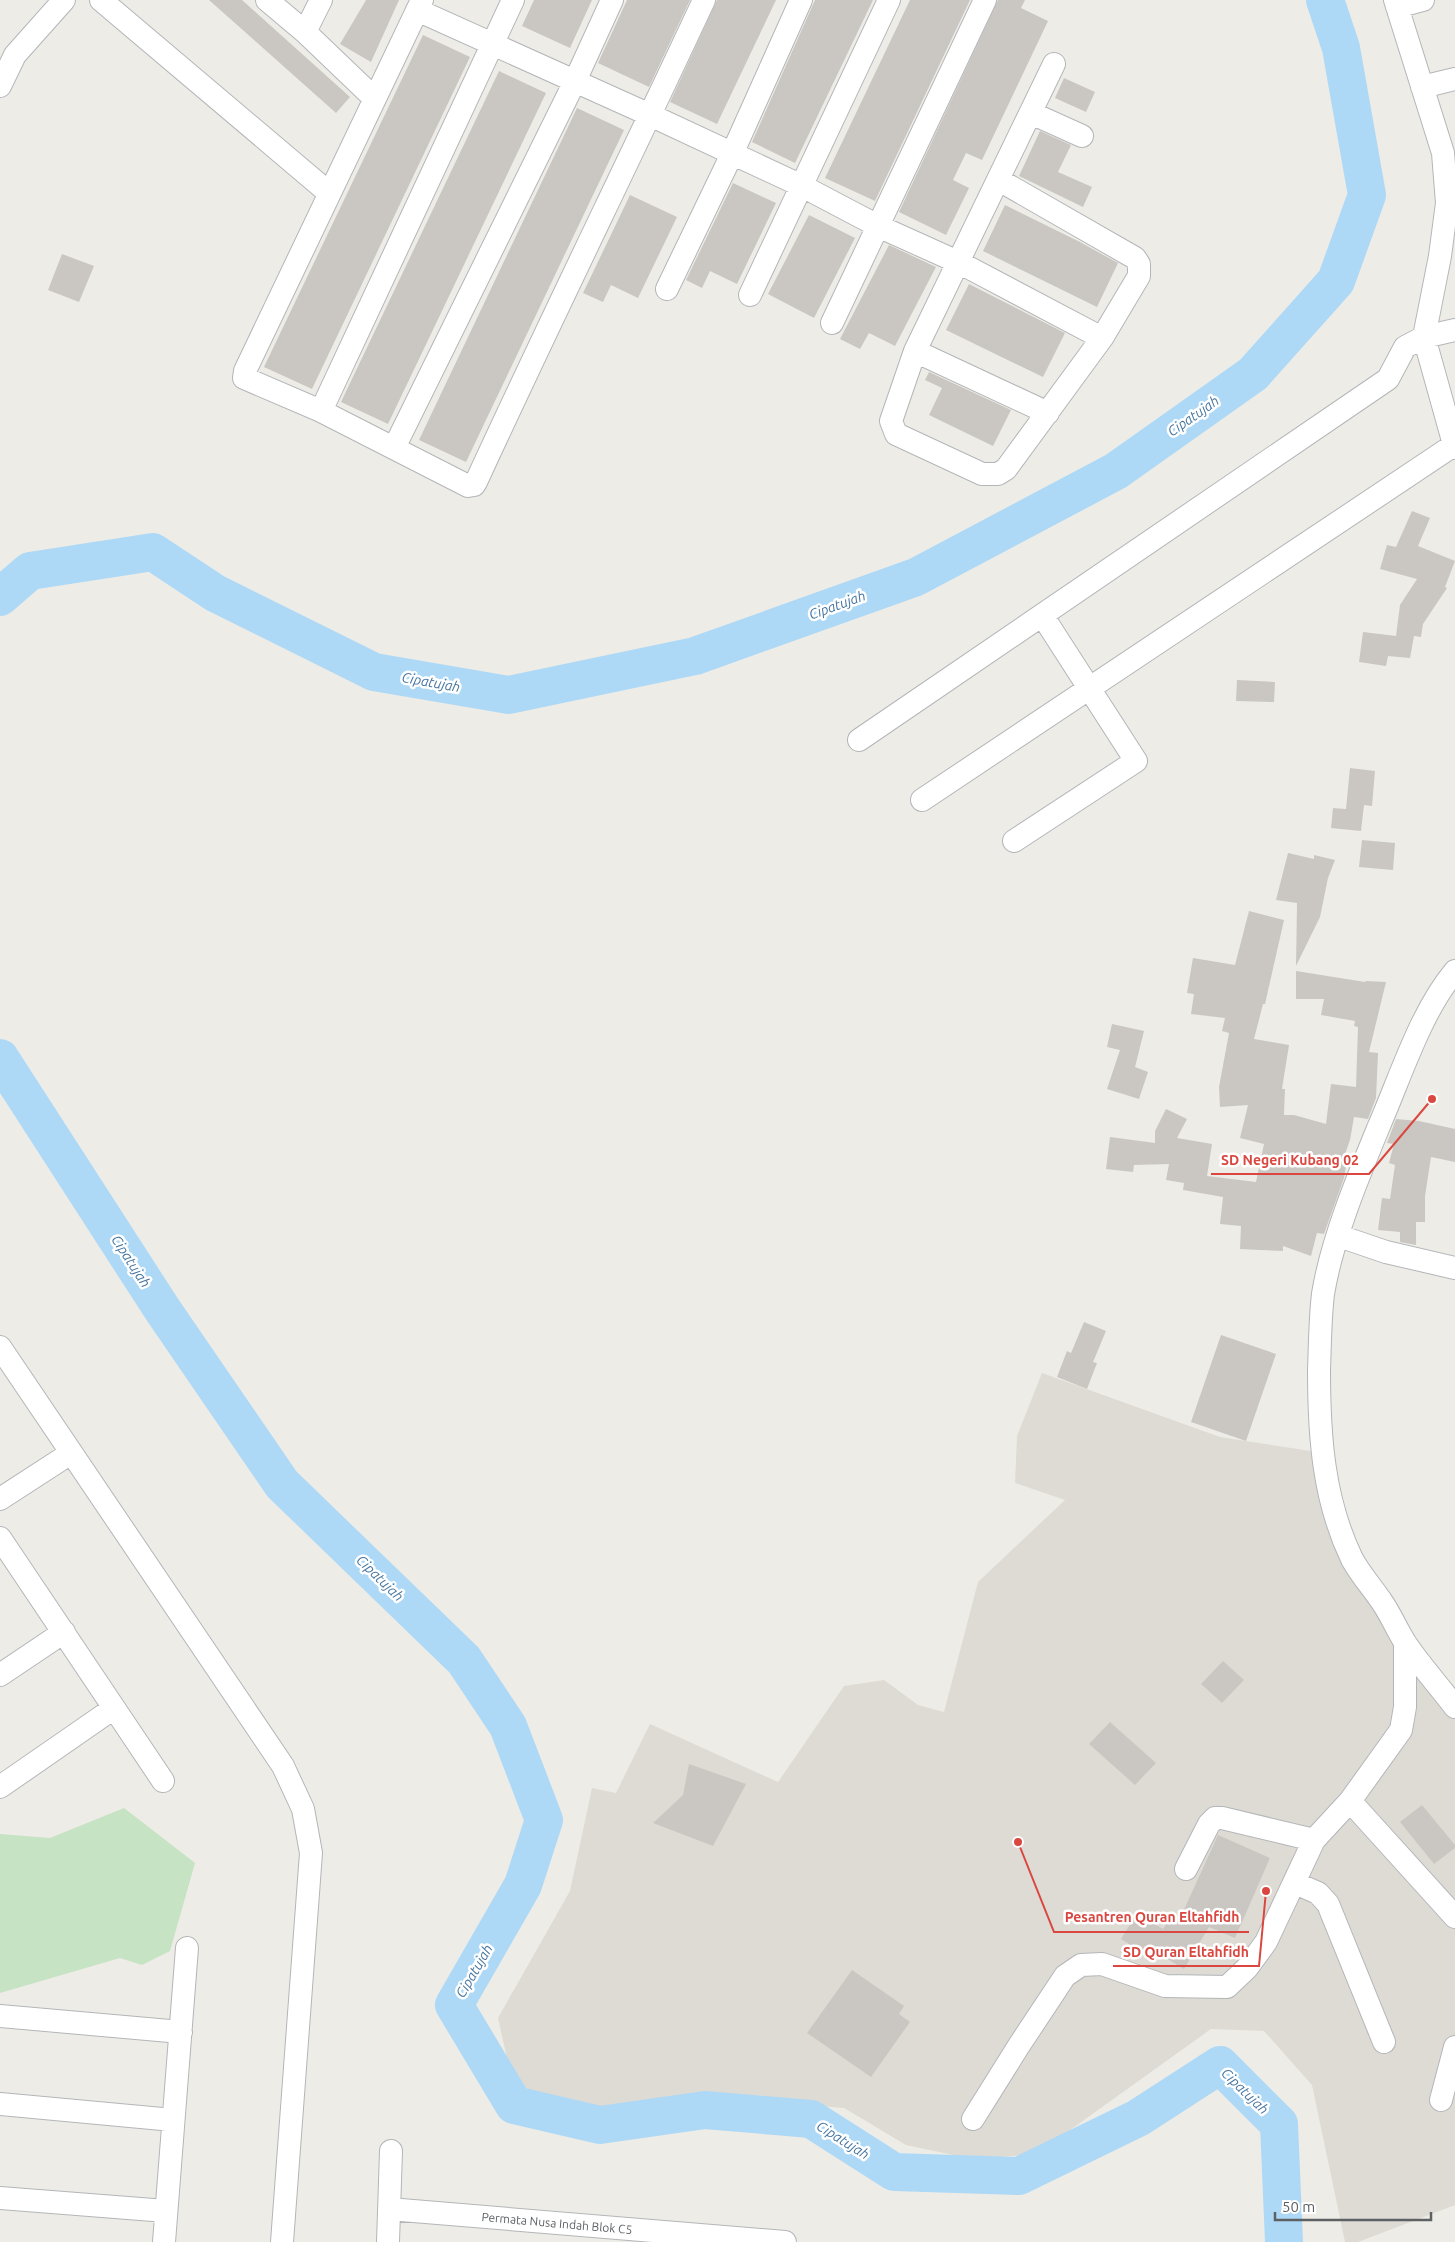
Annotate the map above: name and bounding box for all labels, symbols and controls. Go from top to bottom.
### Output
water label: Cipatujah [1164,392,1222,440]
water label: Cipatujah [806,587,868,623]
water label: Cipatujah [400,669,462,695]
callout: SD Negeri Kubang 02 [1211,1145,1369,1174]
text: SD Negeri Kubang 02 [1221,1152,1359,1168]
water label: Cipatujah [108,1232,154,1290]
water label: Cipatujah [353,1552,407,1604]
callout: Pesantren Quran Eltahfidh [1054,1903,1249,1932]
text: Pesantren Quran Eltahfidh [1065,1909,1239,1925]
callout: SD Quran Eltahfidh [1113,1937,1259,1966]
water label: Cipatujah [452,1941,496,2001]
text: SD Quran Eltahfidh [1123,1944,1249,1960]
water label: Cipatujah [1218,2065,1272,2117]
water label: Cipatujah [814,2118,872,2162]
scale bar [1275,2190,1431,2222]
text: 50 m [1282,2198,1315,2215]
street label: Permata Nusa Indah Blok C5 [481,2210,633,2236]

